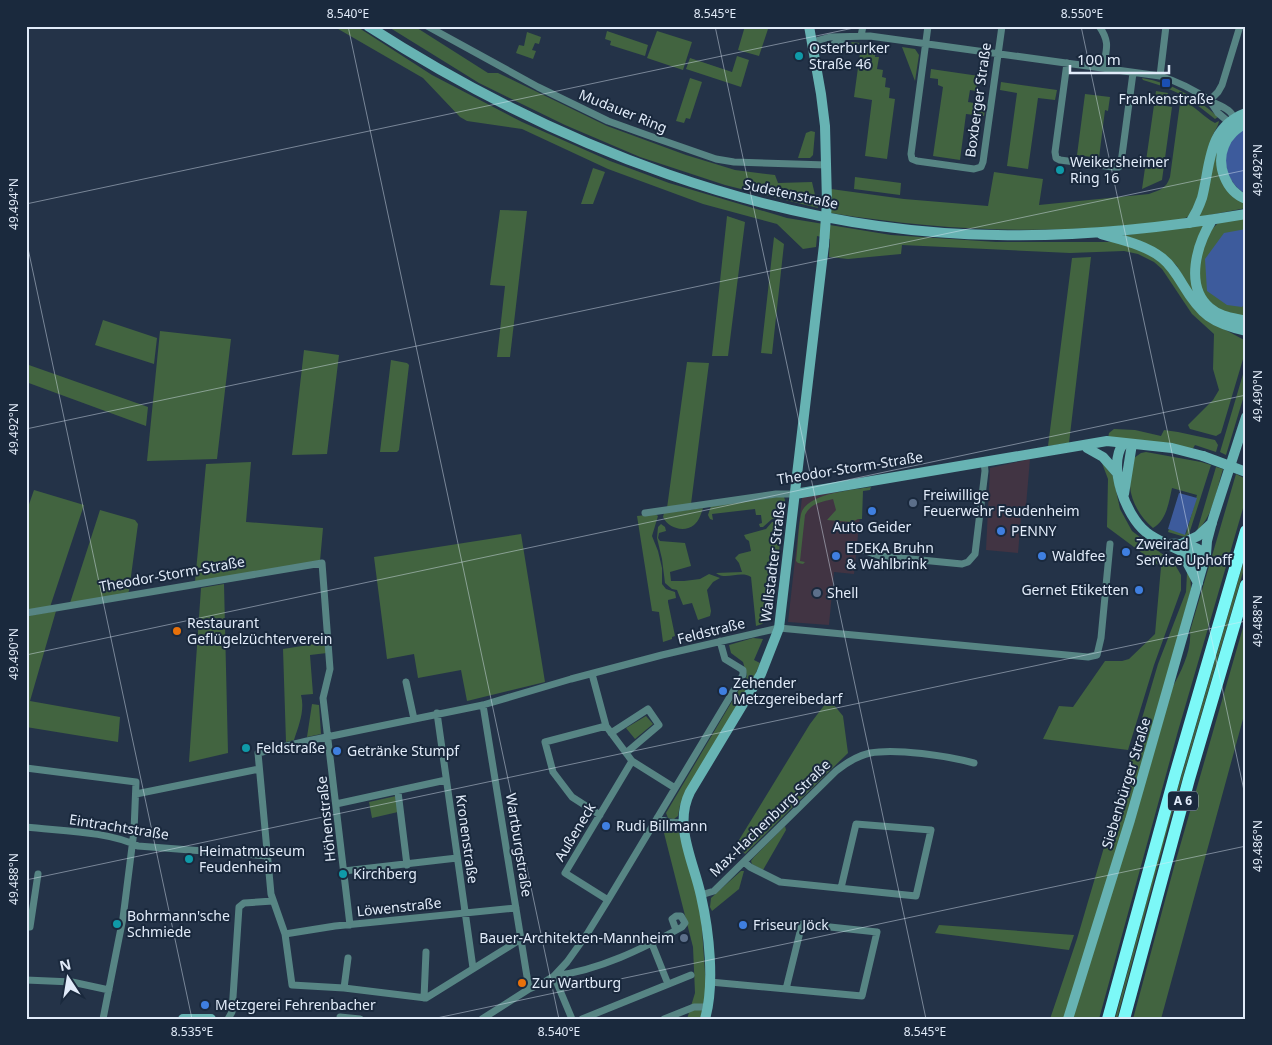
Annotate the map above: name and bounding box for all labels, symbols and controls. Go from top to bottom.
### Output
text: 8.540°E [327,5,369,22]
text: 8.545°E [694,5,736,22]
text: 8.550°E [1061,5,1103,22]
place label: Osterburker Straße 46 [809,38,890,73]
street label: Boxberger Straße [960,41,995,158]
scale bar [1070,42,1168,74]
text: 100 m [1077,49,1121,69]
marker: Osterburker Straße 46 [793,50,805,62]
marker: Frankenstraße [1160,77,1172,89]
street label: Mudauer Ring [576,84,670,137]
place label: Frankenstraße [1118,89,1214,108]
text: 49.492°N [1249,144,1266,196]
place label: Weikersheimer Ring 16 [1070,152,1169,187]
marker: Weikersheimer Ring 16 [1054,164,1066,176]
street label: Sudetenstraße [742,174,840,213]
text: 49.494°N [5,178,22,230]
text: 49.490°N [1249,370,1266,422]
text: 49.492°N [5,403,22,455]
street label: Theodor-Storm-Straße [776,447,924,488]
place label: Freiwillige Feuerwehr Feudenheim [923,485,1080,520]
marker: Freiwillige Feuerwehr Feudenheim [907,497,919,509]
street label: Wallstadter Straße [756,501,789,623]
marker: Auto Geider [866,505,878,517]
place label: Auto Geider [833,517,912,536]
place label: PENNY [1011,521,1057,540]
marker: PENNY [995,525,1007,537]
place label: Zweirad Service Uphoff [1136,534,1233,569]
place label: EDEKA Bruhn & Wahlbrink [846,538,934,573]
place label: Waldfee [1052,546,1106,565]
marker: Zweirad Service Uphoff [1120,546,1132,558]
marker: EDEKA Bruhn & Wahlbrink [830,550,842,562]
marker: Waldfee [1036,550,1048,562]
street label: Theodor-Storm-Straße [98,551,246,596]
place label: Gernet Etiketten [1021,580,1129,599]
place label: Shell [827,583,858,602]
marker: Gernet Etiketten [1133,584,1145,596]
marker: Shell [811,587,823,599]
text: 49.488°N [1249,595,1266,647]
place label: Restaurant Geflügelzüchterverein [187,613,332,648]
street label: Feldstraße [675,613,747,648]
marker: Restaurant Geflügelzüchterverein [171,625,183,637]
text: 49.490°N [5,628,22,680]
place label: Zehender Metzgereibedarf [733,673,843,708]
marker: Zehender Metzgereibedarf [717,685,729,697]
street label: Siebenbürger Straße [1097,715,1155,851]
place label: Feldstraße [256,738,325,757]
place label: Getränke Stumpf [347,741,460,760]
marker: Feldstraße [240,742,252,754]
marker: Getränke Stumpf [331,745,343,757]
street label: Max-Hachenburg-Straße [705,755,834,881]
street label: Höhenstraße [312,775,339,863]
road number: A 6 [1168,791,1198,810]
street label: Wartburgstraße [502,792,537,898]
street label: Kronenstraße [452,793,483,885]
street label: Außeneck [550,799,600,865]
street label: Eintrachtstraße [68,809,170,844]
place label: Rudi Billmann [616,816,707,835]
marker: Rudi Billmann [600,820,612,832]
text: 49.486°N [1249,820,1266,872]
place label: Heimatmuseum Feudenheim [199,841,305,876]
text: 49.488°N [5,853,22,905]
marker: Heimatmuseum Feudenheim [183,853,195,865]
place label: Kirchberg [353,864,417,883]
marker: Kirchberg [337,868,349,880]
street label: Löwenstraße [356,893,442,920]
place label: Bohrmann'sche Schmiede [127,906,230,941]
place label: Friseur Jöck [753,915,829,934]
marker: Bohrmann'sche Schmiede [111,918,123,930]
marker: Friseur Jöck [737,919,749,931]
place label: Bauer-Architekten-Mannheim [479,928,674,947]
marker: Bauer-Architekten-Mannheim [678,932,690,944]
north arrow [42,952,92,1002]
text: N [58,954,73,975]
place label: Zur Wartburg [532,973,621,992]
marker: Zur Wartburg [516,977,528,989]
place label: Metzgerei Fehrenbacher [215,995,376,1014]
marker: Metzgerei Fehrenbacher [199,999,211,1011]
text: 8.535°E [171,1023,213,1040]
text: 8.540°E [538,1023,580,1040]
text: 8.545°E [904,1023,946,1040]

